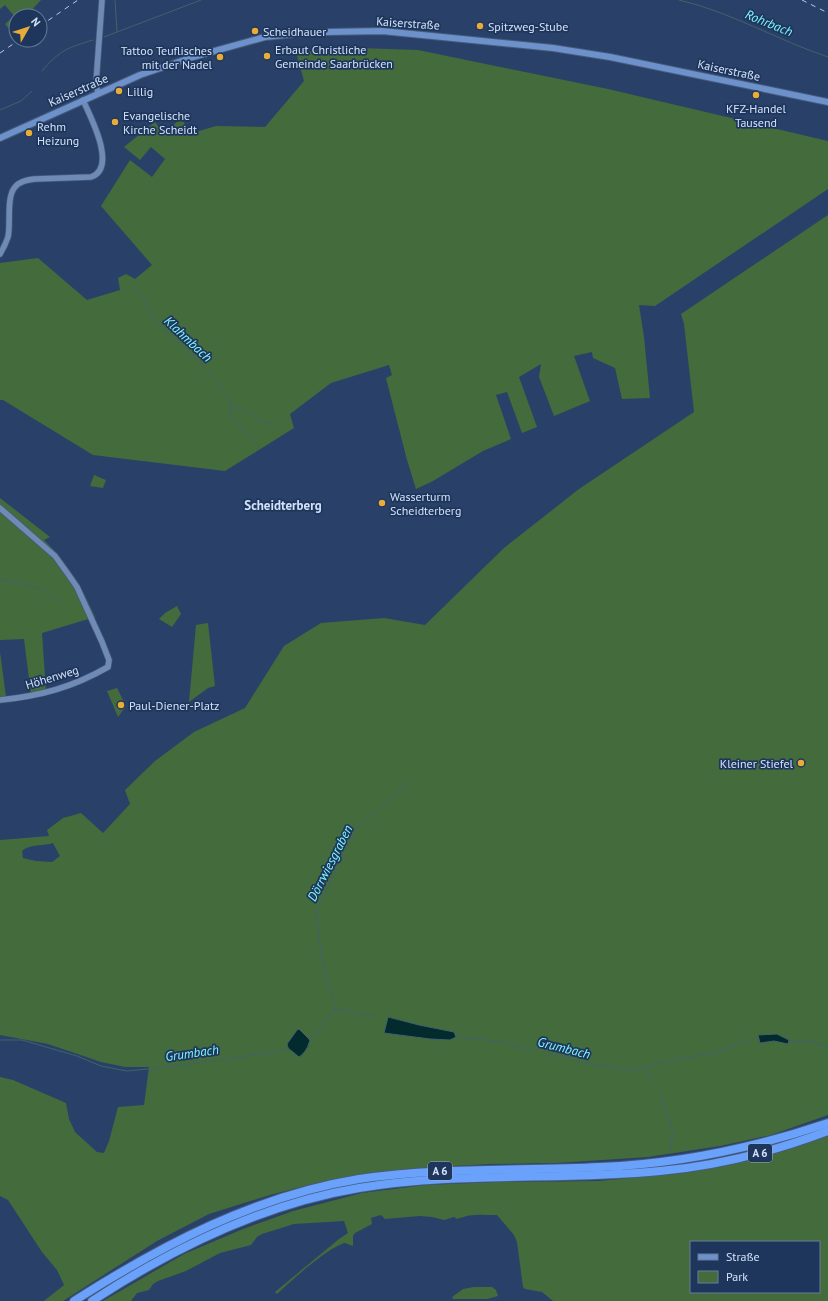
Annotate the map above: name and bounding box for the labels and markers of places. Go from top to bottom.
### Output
place label: Spitzweg-Stube [488,19,568,34]
marker: Spitzweg-Stube [475,21,485,31]
place label: Scheidhauer [263,24,326,39]
marker: Scheidhauer [250,26,260,36]
place label: Erbaut Christliche Gemeinde Saarbrücken [275,42,393,71]
place label: Tattoo Teuflisches mit der Nadel [121,43,212,72]
marker: Erbaut Christliche Gemeinde Saarbrücken [262,51,272,61]
marker: Tattoo Teuflisches mit der Nadel [215,52,225,62]
place label: Lillig [127,84,153,99]
marker: Lillig [114,86,124,96]
marker: KFZ-Handel Tausend [751,90,761,100]
place label: KFZ-Handel Tausend [726,101,786,130]
place label: Evangelische Kirche Scheidt [123,108,197,137]
marker: Evangelische Kirche Scheidt [110,117,120,127]
place label: Rehm Heizung [37,119,79,148]
marker: Rehm Heizung [24,128,34,138]
place label: Wasserturm Scheidterberg [390,489,461,518]
marker: Wasserturm Scheidterberg [377,498,387,508]
place label: Paul-Diener-Platz [129,698,219,713]
marker: Paul-Diener-Platz [116,700,126,710]
place label: Kleiner Stiefel [720,756,793,771]
marker: Kleiner Stiefel [796,758,806,768]

